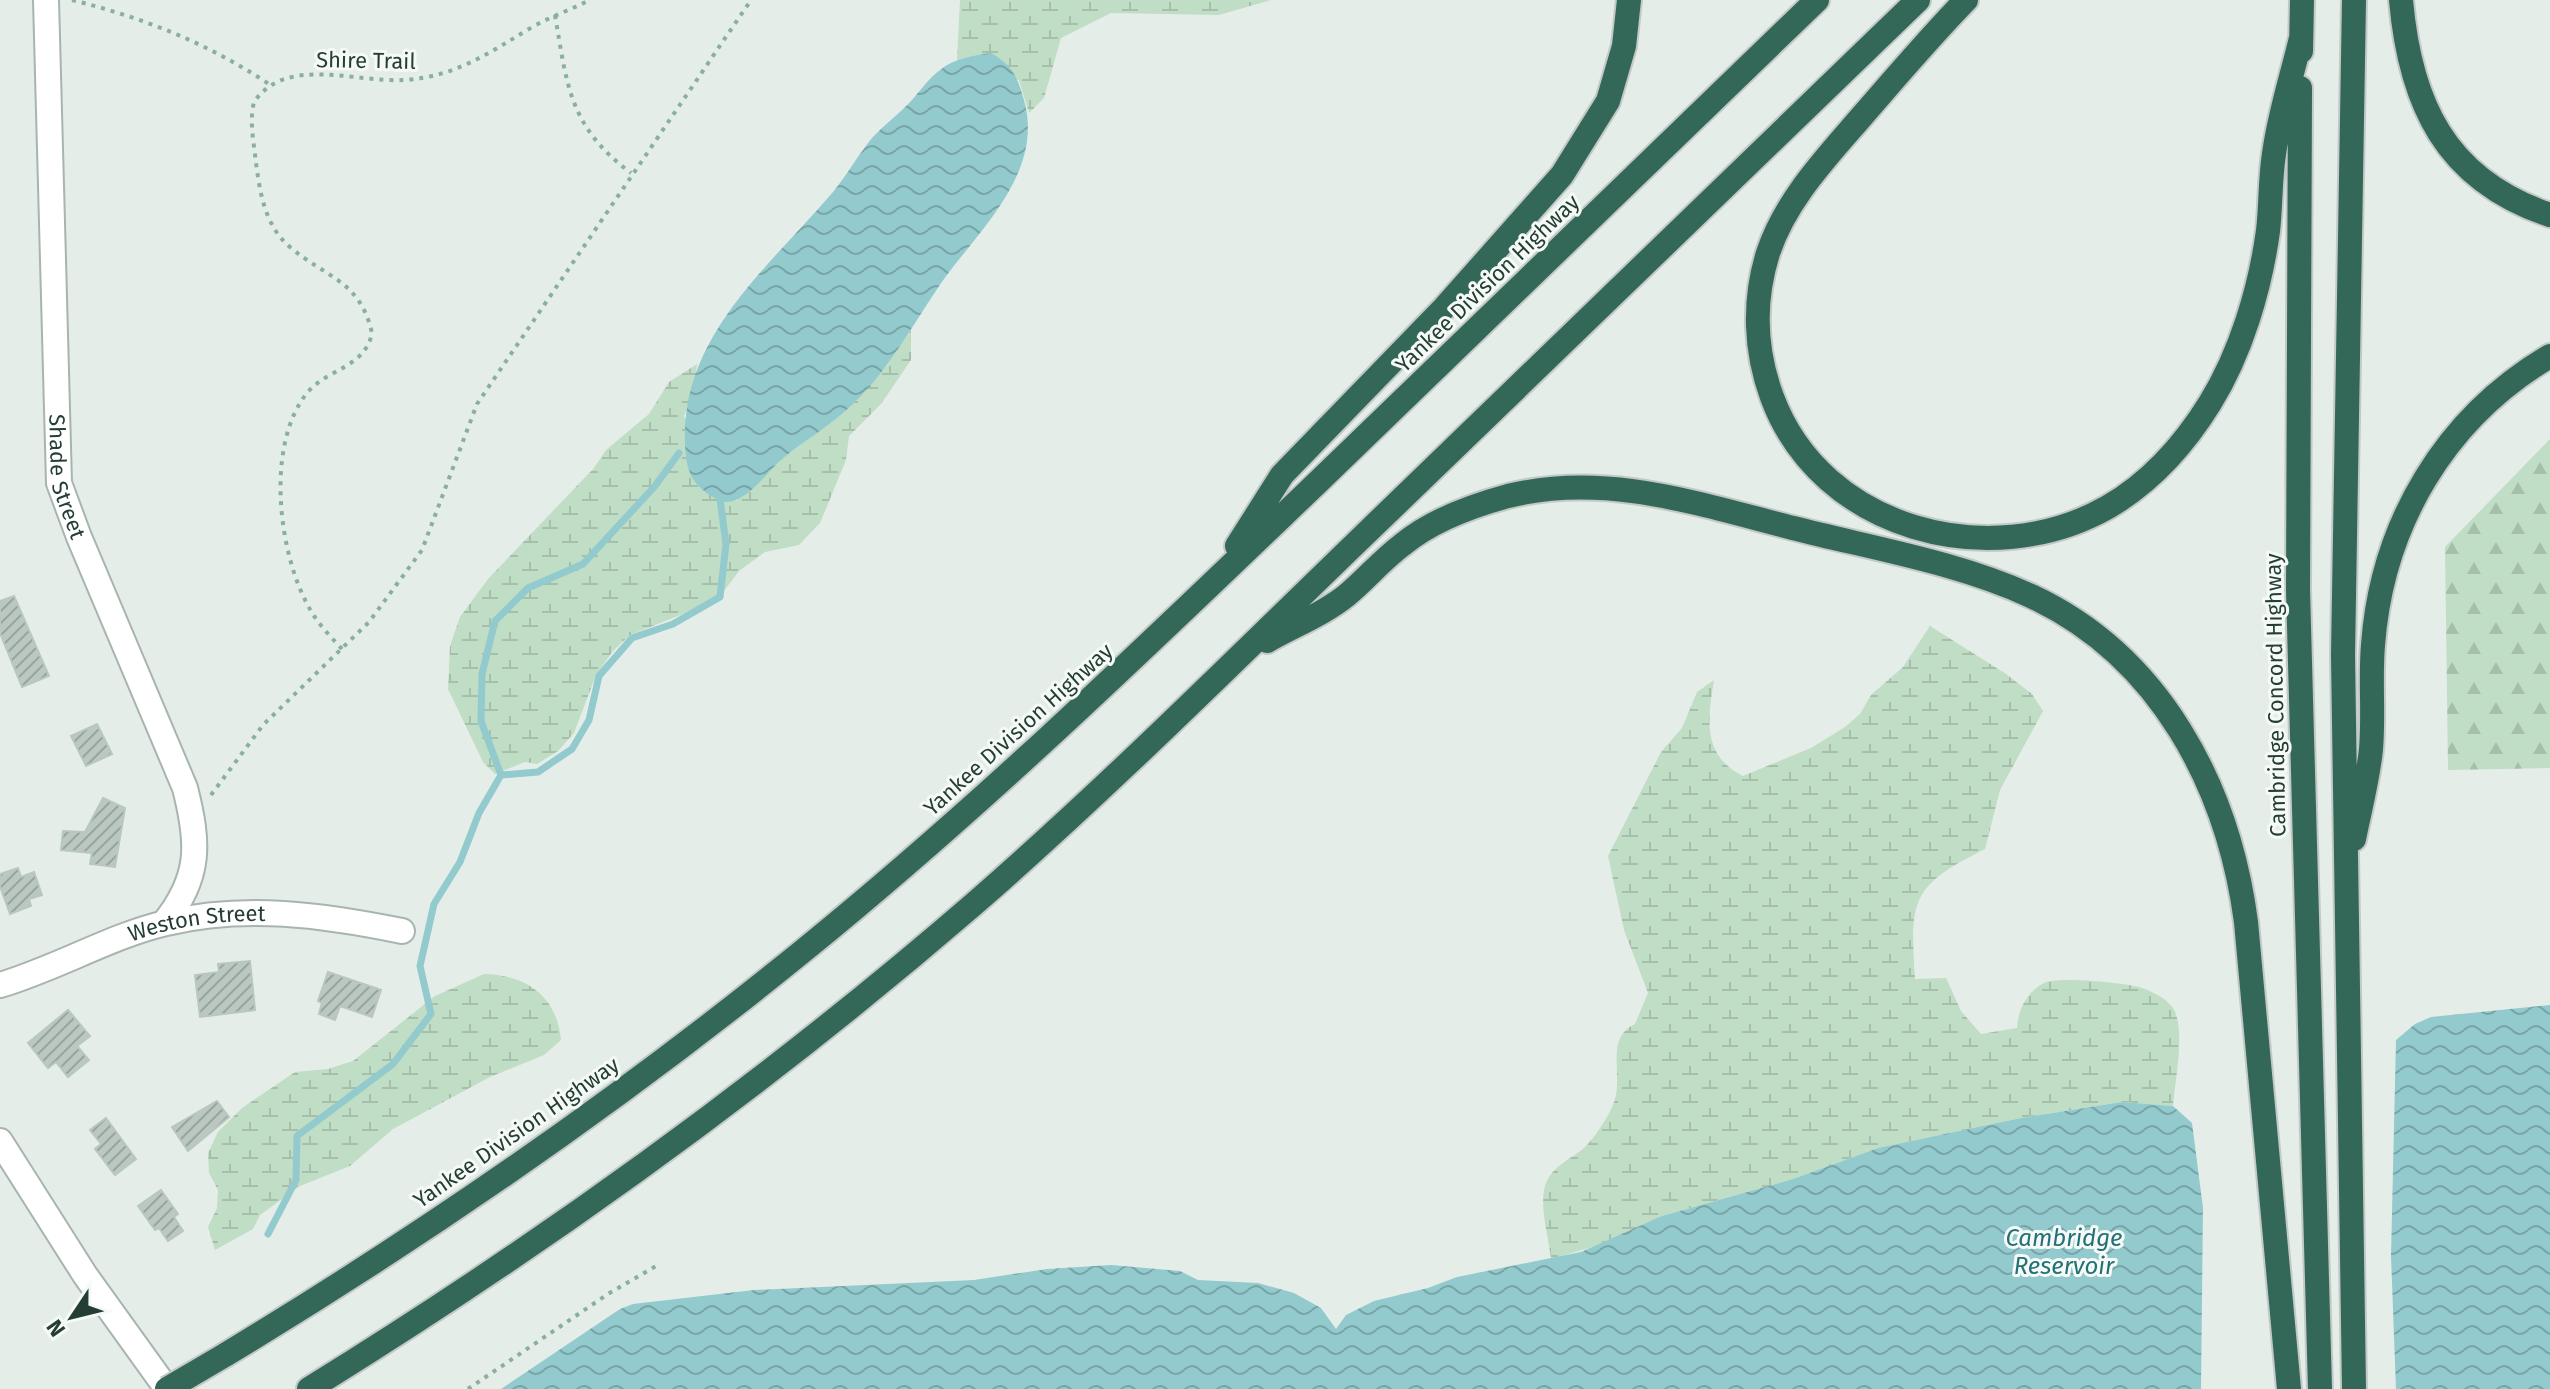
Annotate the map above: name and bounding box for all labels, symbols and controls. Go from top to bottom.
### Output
street label: Shire Trail [316,46,416,75]
street label: Yankee Division Highway [1390,188,1585,378]
street label: Shade Street [43,414,92,543]
street label: Cambridge Concord Highway [2260,553,2291,837]
street label: Yankee Division Highway [918,637,1119,821]
street label: Weston Street [125,900,266,947]
street label: Yankee Division Highway [408,1051,625,1214]
water label: Cambridge Reservoir [2006,1224,2123,1280]
north arrow [32,1277,112,1357]
text: N [41,1314,71,1342]

